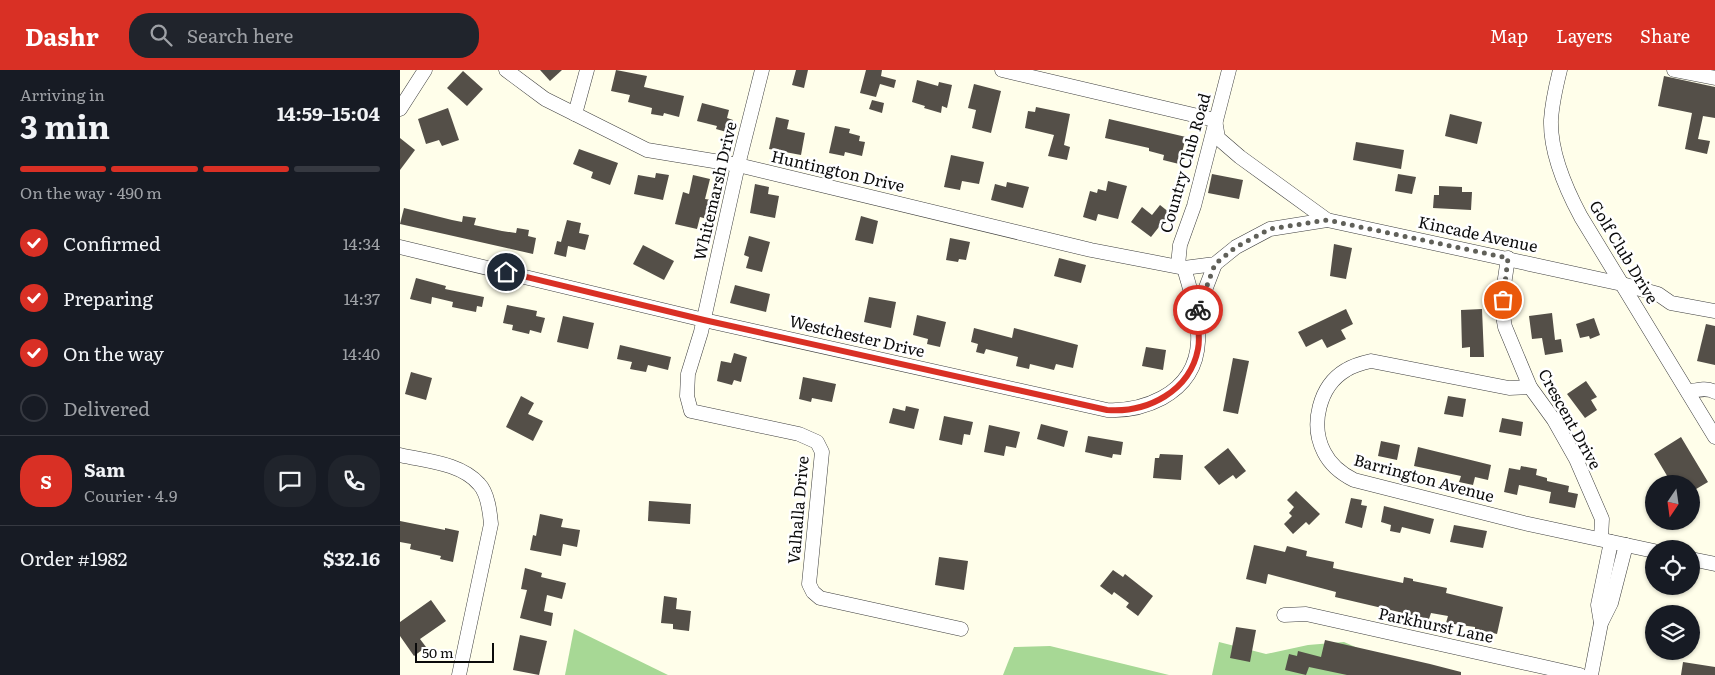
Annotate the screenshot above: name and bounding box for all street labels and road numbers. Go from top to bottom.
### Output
street label: Country Club Road [1153,90,1216,236]
street label: Whitemarsh Drive [686,119,742,263]
street label: Huntington Drive [769,143,907,197]
street label: Golf Club Drive [1584,195,1665,308]
street label: Kincade Avenue [1416,209,1540,257]
street label: Westchester Drive [787,308,927,362]
street label: Crescent Drive [1533,364,1608,473]
street label: Barrington Avenue [1351,447,1497,507]
street label: Valhalla Drive [780,455,814,565]
street label: Parkhurst Lane [1376,600,1496,648]

